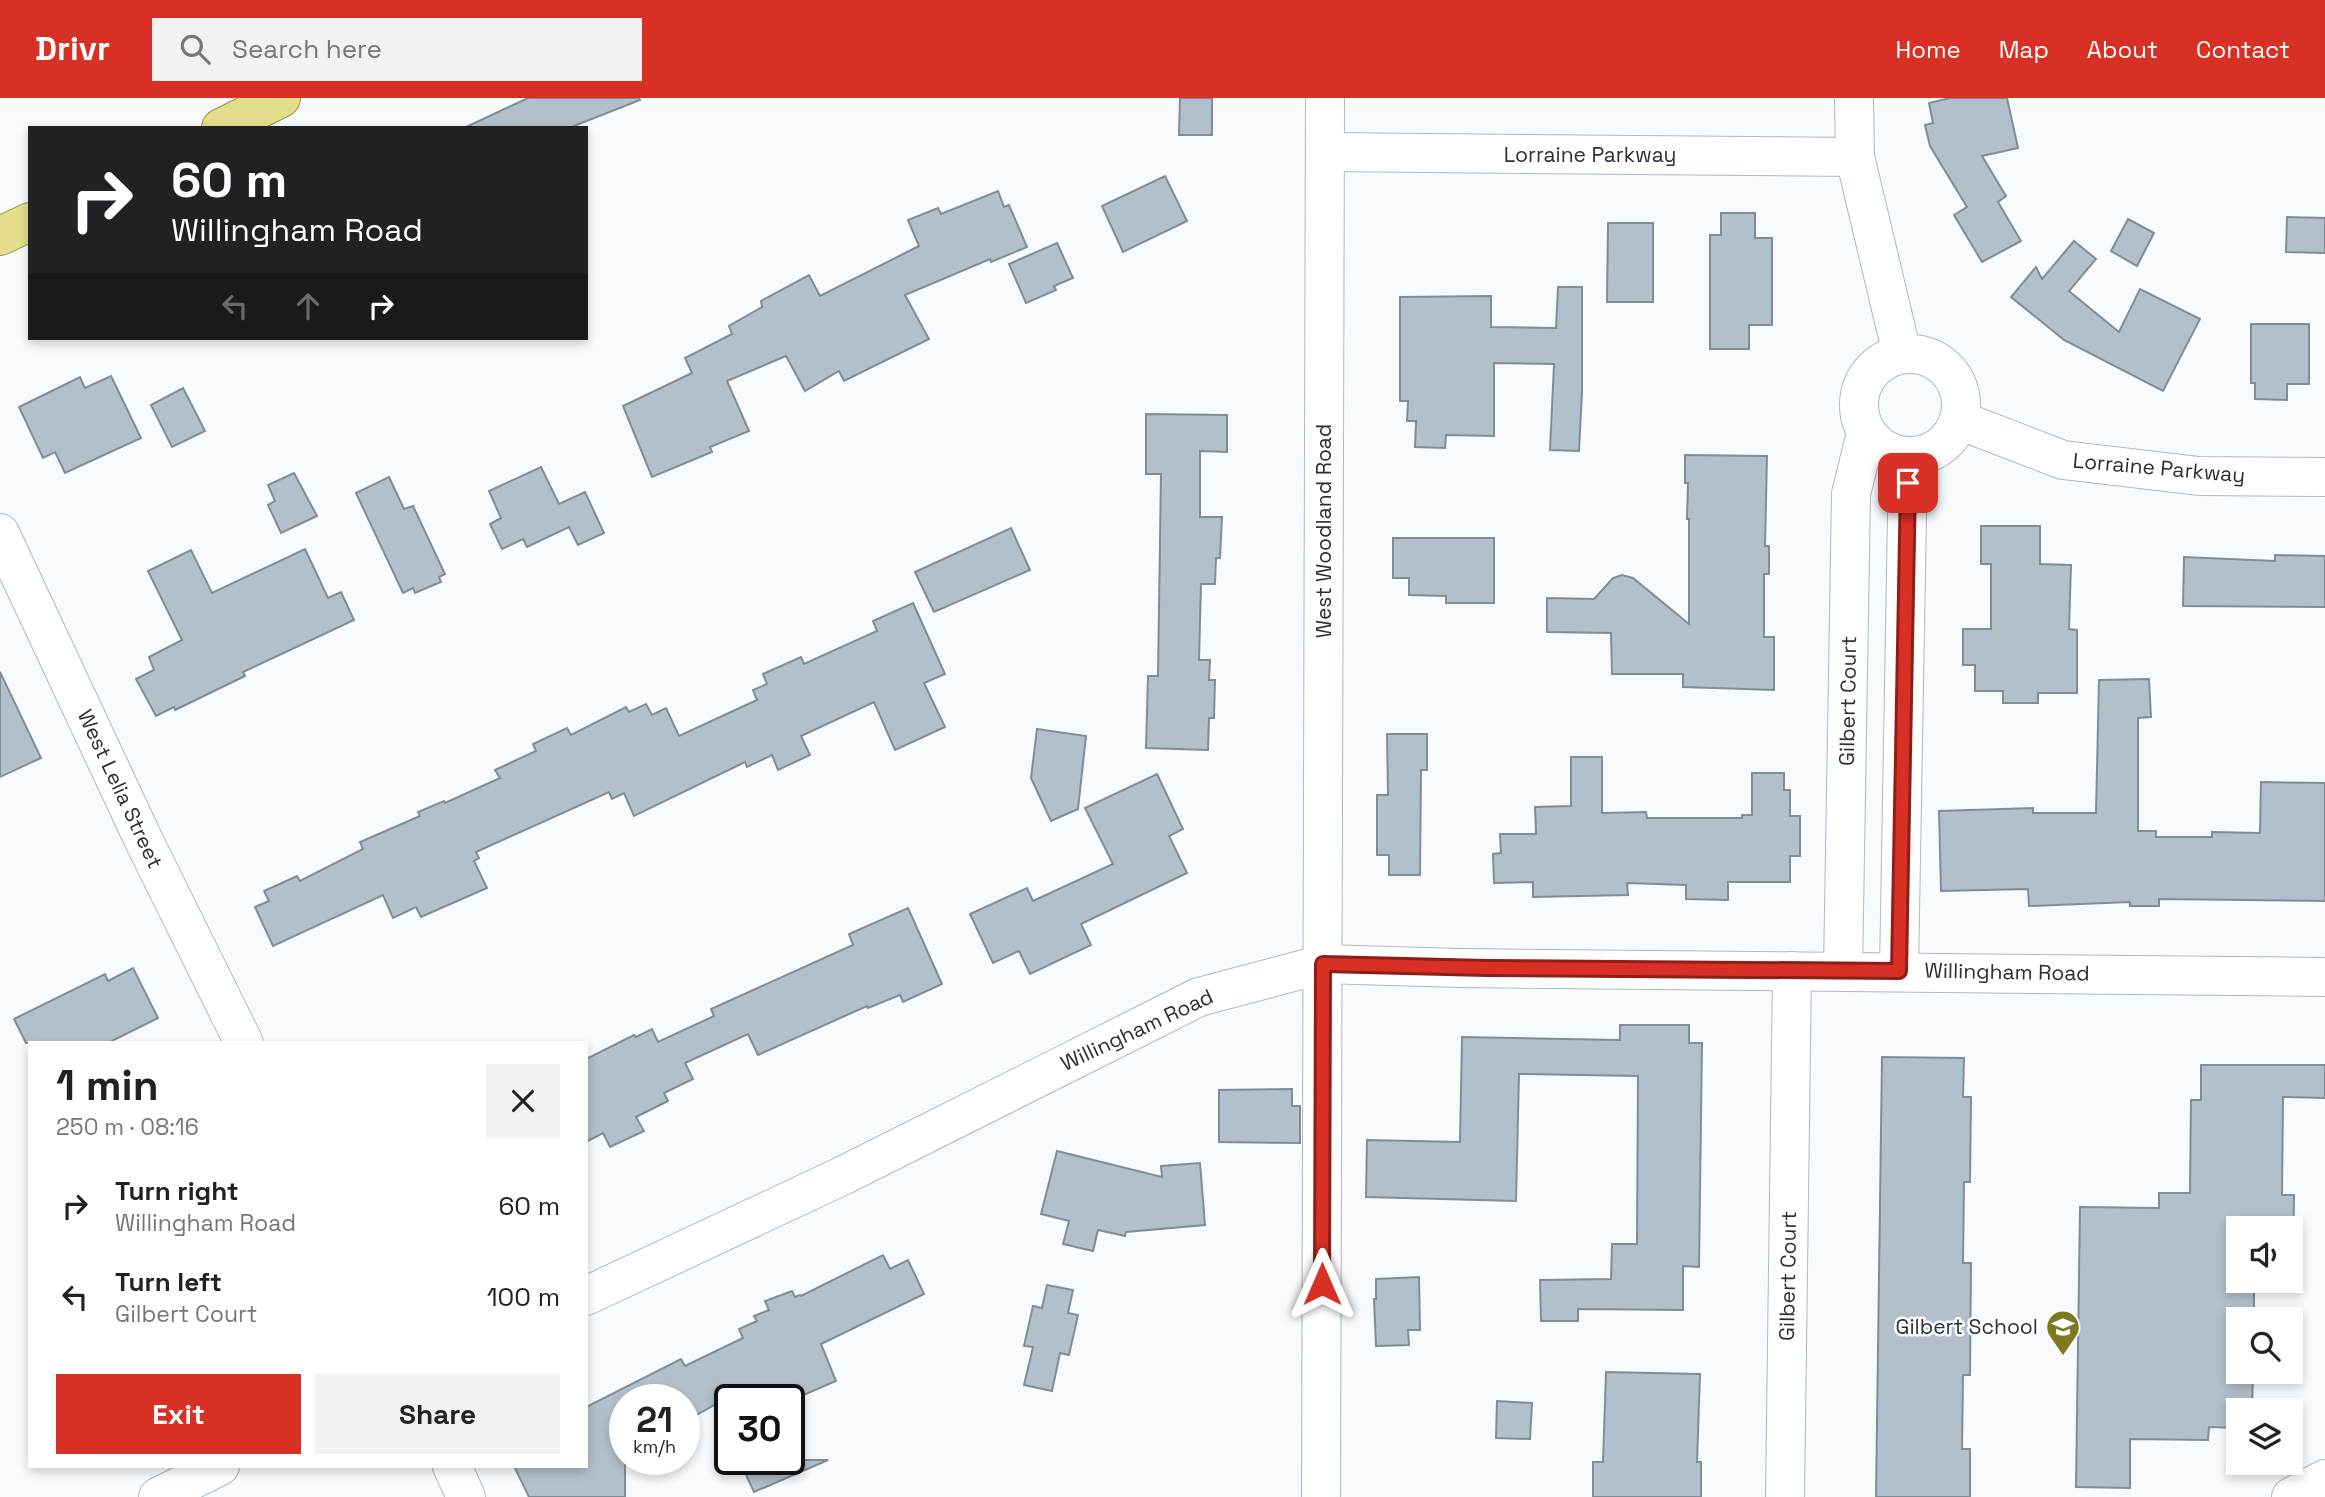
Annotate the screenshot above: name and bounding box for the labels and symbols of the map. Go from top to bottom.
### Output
street label: Lorraine Parkway [1504,141,1676,168]
street label: West Woodland Road [1310,424,1337,638]
street label: Lorraine Parkway [2072,447,2246,488]
pin [1878,453,1938,513]
street label: Gilbert Court [1833,636,1862,766]
street label: West Lelia Street [72,705,169,873]
street label: Willingham Road [1924,957,2090,986]
street label: Willingham Road [1056,982,1217,1077]
street label: Gilbert Court [1773,1211,1802,1341]
position arrow [1285,1247,1359,1321]
school or university icon: Gilbert School [2044,1308,2082,1357]
place label: Gilbert School [1896,1313,2038,1340]
speed limit sign: 30 [714,1384,805,1475]

